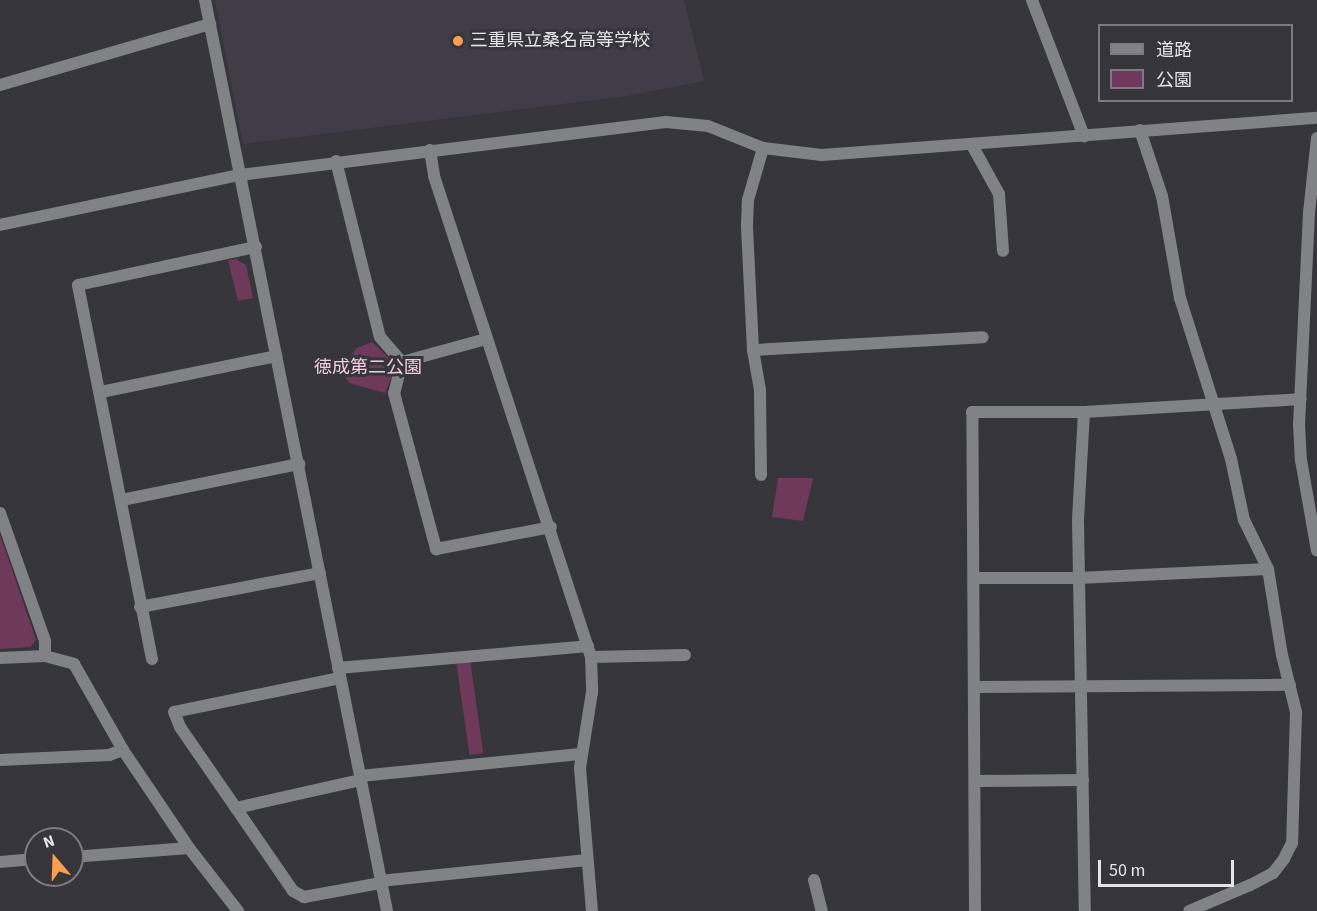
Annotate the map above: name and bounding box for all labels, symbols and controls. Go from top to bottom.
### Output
legend [1098,24,1293,102]
place label: 三重県立桑名高等学校 [470,30,650,52]
marker: 三重県立桑名高等学校 [451,34,465,48]
text: 道路 [1156,38,1192,63]
text: 公園 [1156,68,1192,93]
park label: 徳成第二公園 [314,357,422,379]
north arrow [24,827,84,887]
text: N [40,830,57,854]
scale bar [1101,848,1238,886]
text: 50 m [1109,858,1145,883]

